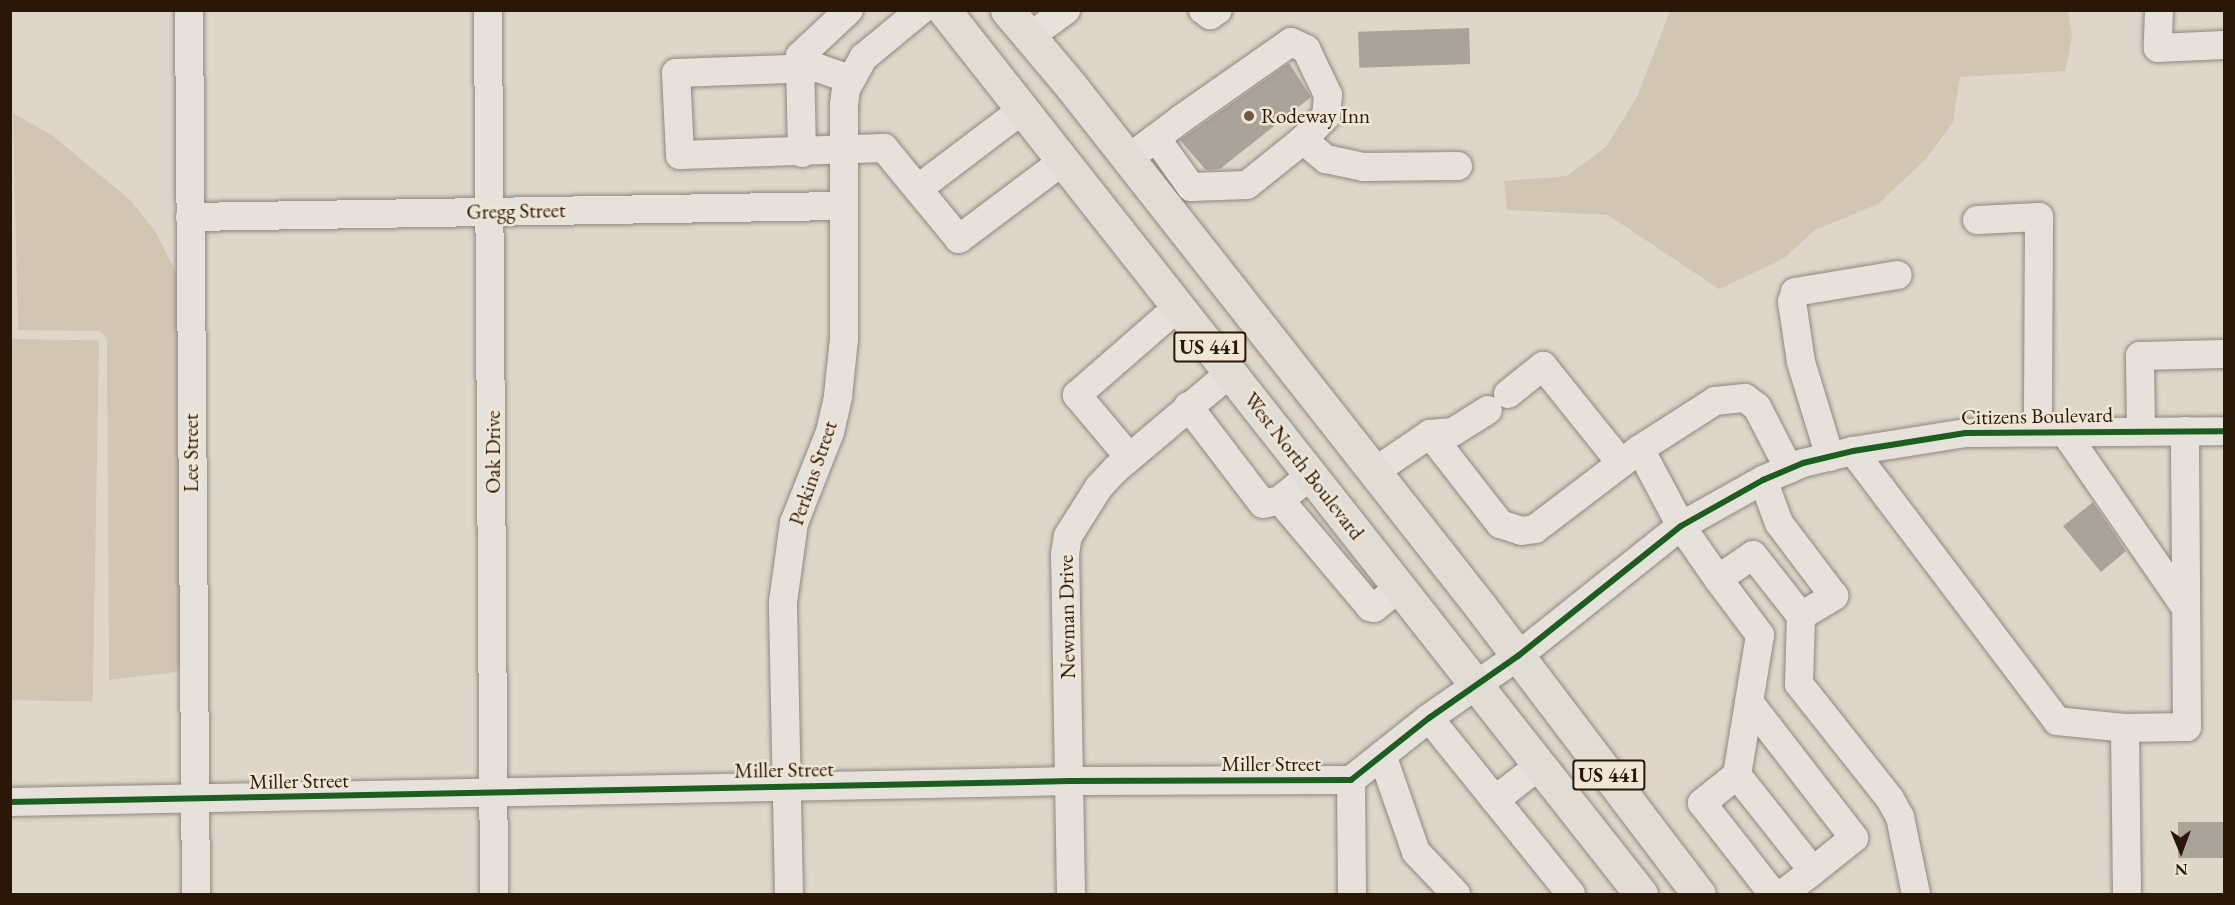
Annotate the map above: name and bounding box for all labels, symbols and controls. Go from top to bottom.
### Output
place label: Rodeway Inn [1261,103,1370,129]
marker: Rodeway Inn [1242,109,1256,123]
street label: Gregg Street [466,198,566,224]
road number: US 441 [1172,330,1248,364]
street label: West North Boulevard [1239,387,1369,545]
street label: Citizens Boulevard [1961,402,2113,430]
street label: Oak Drive [480,410,506,494]
street label: Lee Street [178,414,204,492]
street label: Perkins Street [783,417,843,529]
street label: Newman Drive [1053,555,1081,679]
street label: Miller Street [1221,751,1321,777]
street label: Miller Street [734,757,834,783]
road number: US 441 [1572,758,1646,792]
street label: Miller Street [249,768,349,794]
north arrow [2151,821,2211,881]
text: N [2175,859,2188,880]

